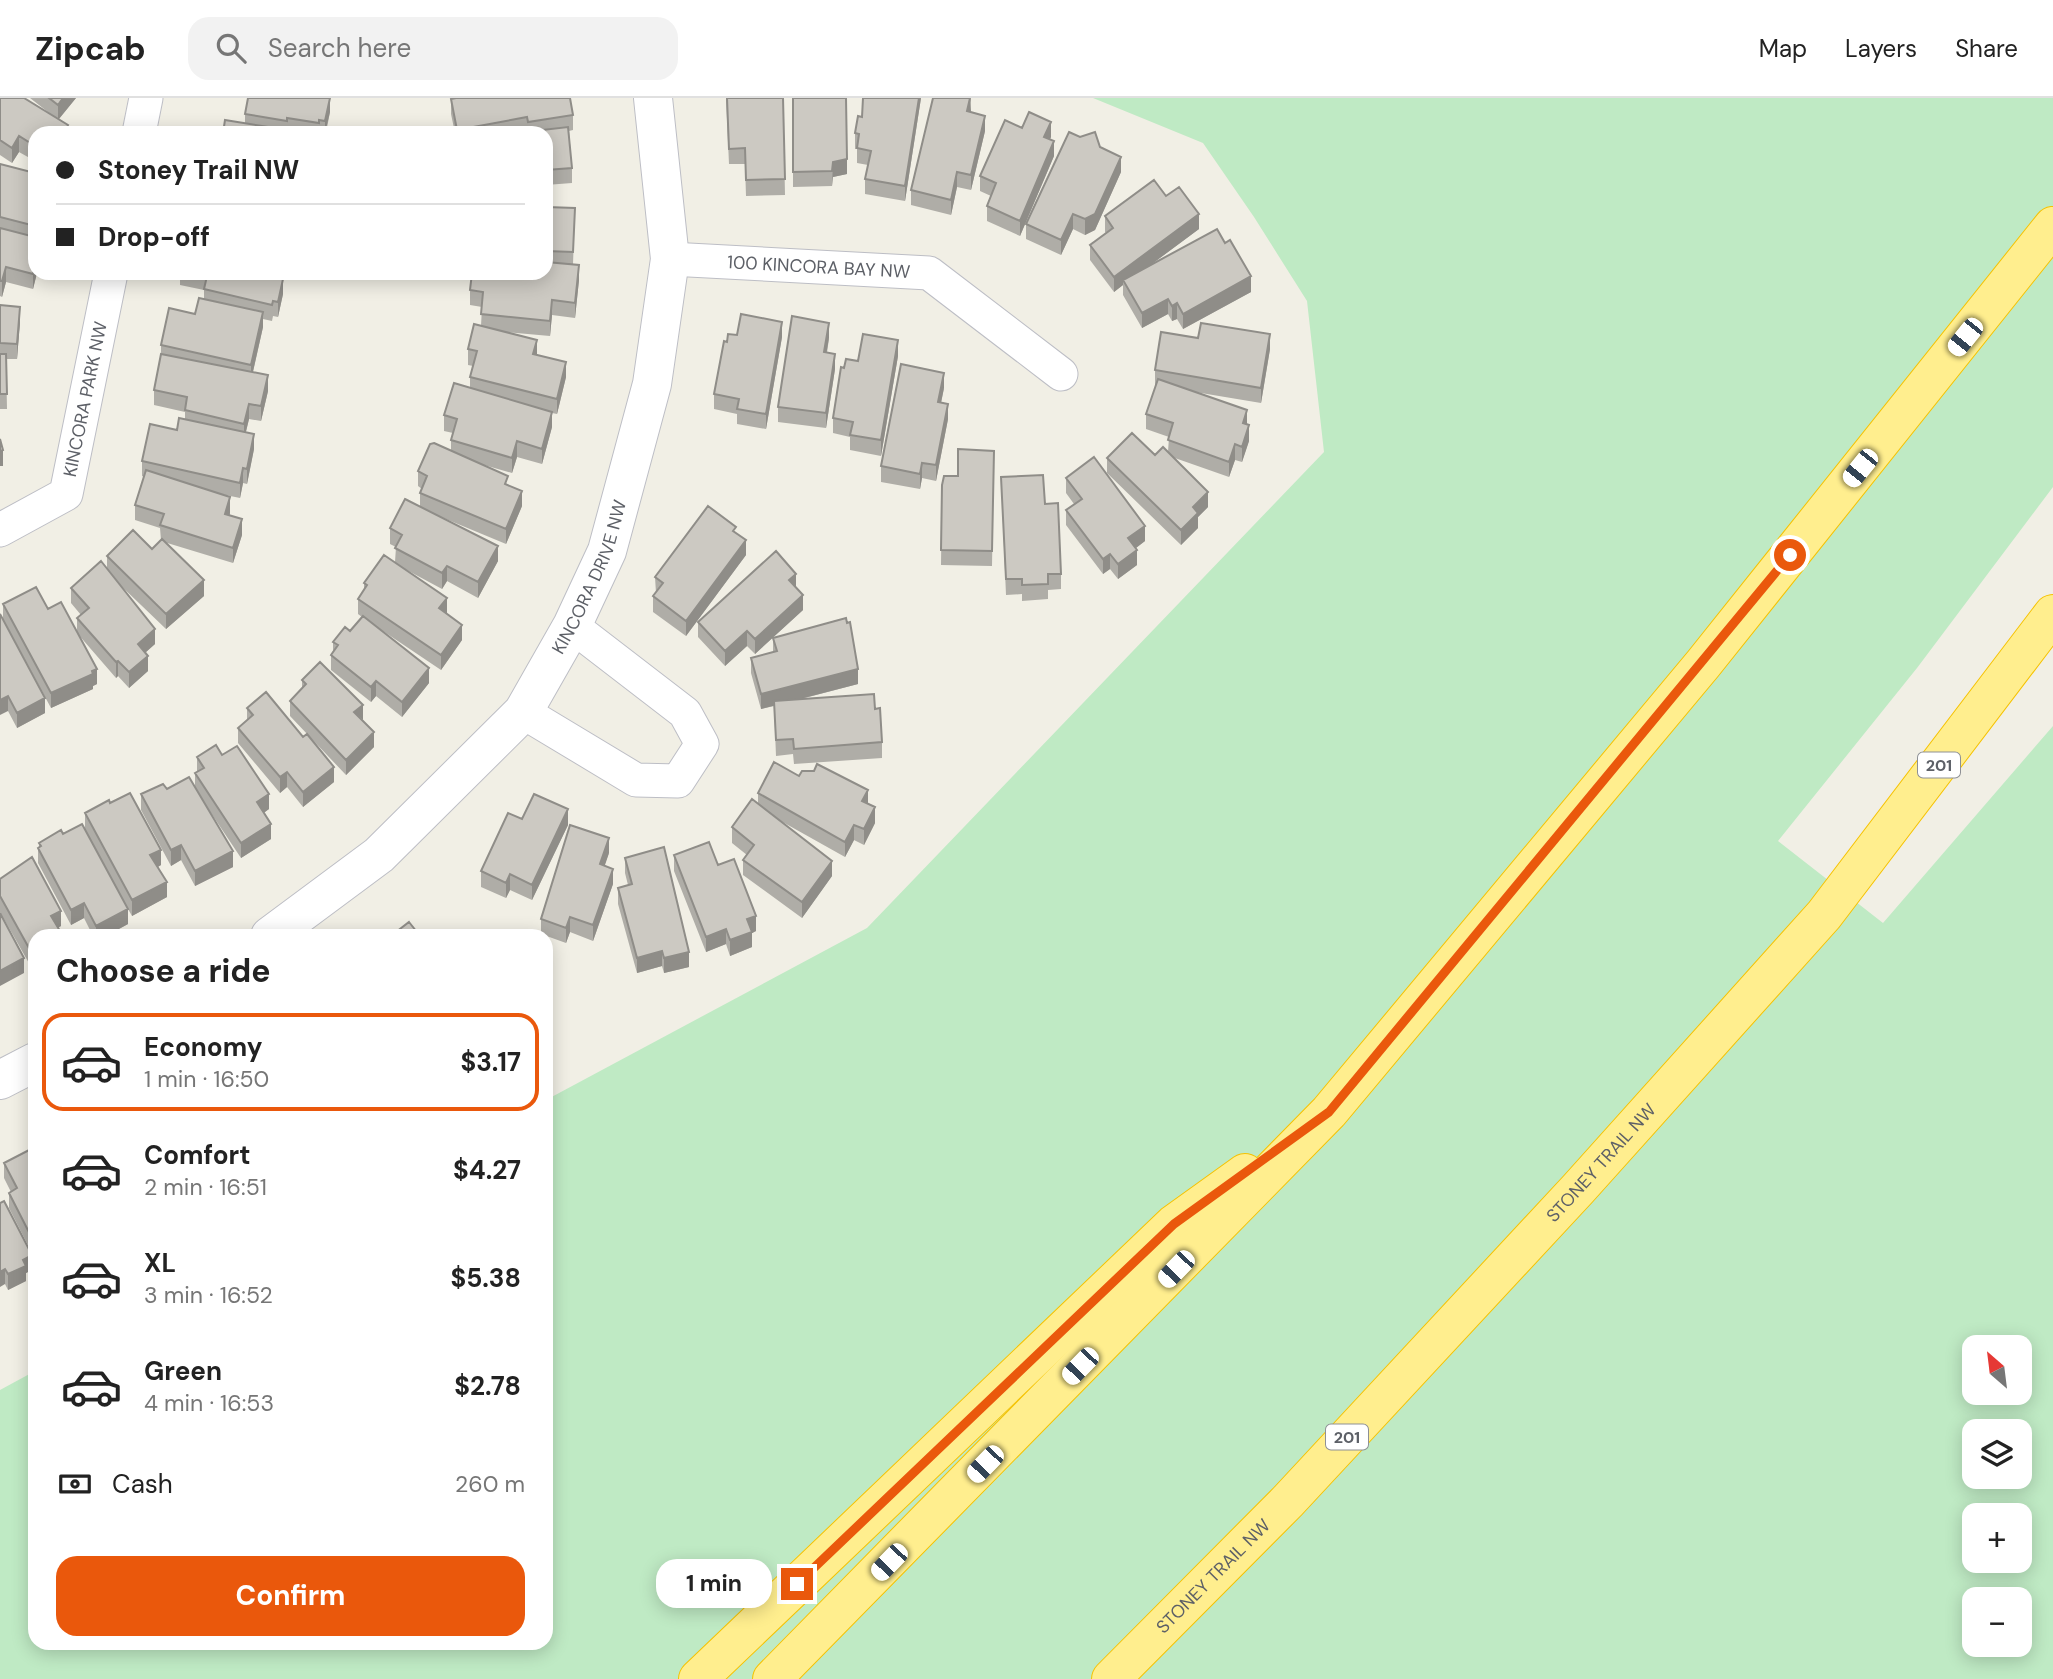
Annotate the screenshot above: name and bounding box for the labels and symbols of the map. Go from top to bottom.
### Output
street label: 100 KINCORA BAY NW [727,250,911,284]
car [1944,314,1987,360]
street label: KINCORA PARK NW [58,319,113,479]
car [1839,445,1882,491]
street label: KINCORA DRIVE NW [546,497,632,659]
route start [1774,539,1806,571]
road number: 201 [1918,752,1960,778]
street label: STONEY TRAIL NW [1541,1098,1661,1227]
car [1154,1247,1199,1291]
north arrow [1962,1335,2032,1405]
car [1058,1344,1103,1388]
road number: 201 [1326,1424,1368,1450]
car [963,1442,1008,1486]
street label: STONEY TRAIL NW [1151,1514,1276,1639]
car [867,1540,912,1584]
callout: 1 min [657,1560,772,1608]
route end [781,1568,813,1600]

